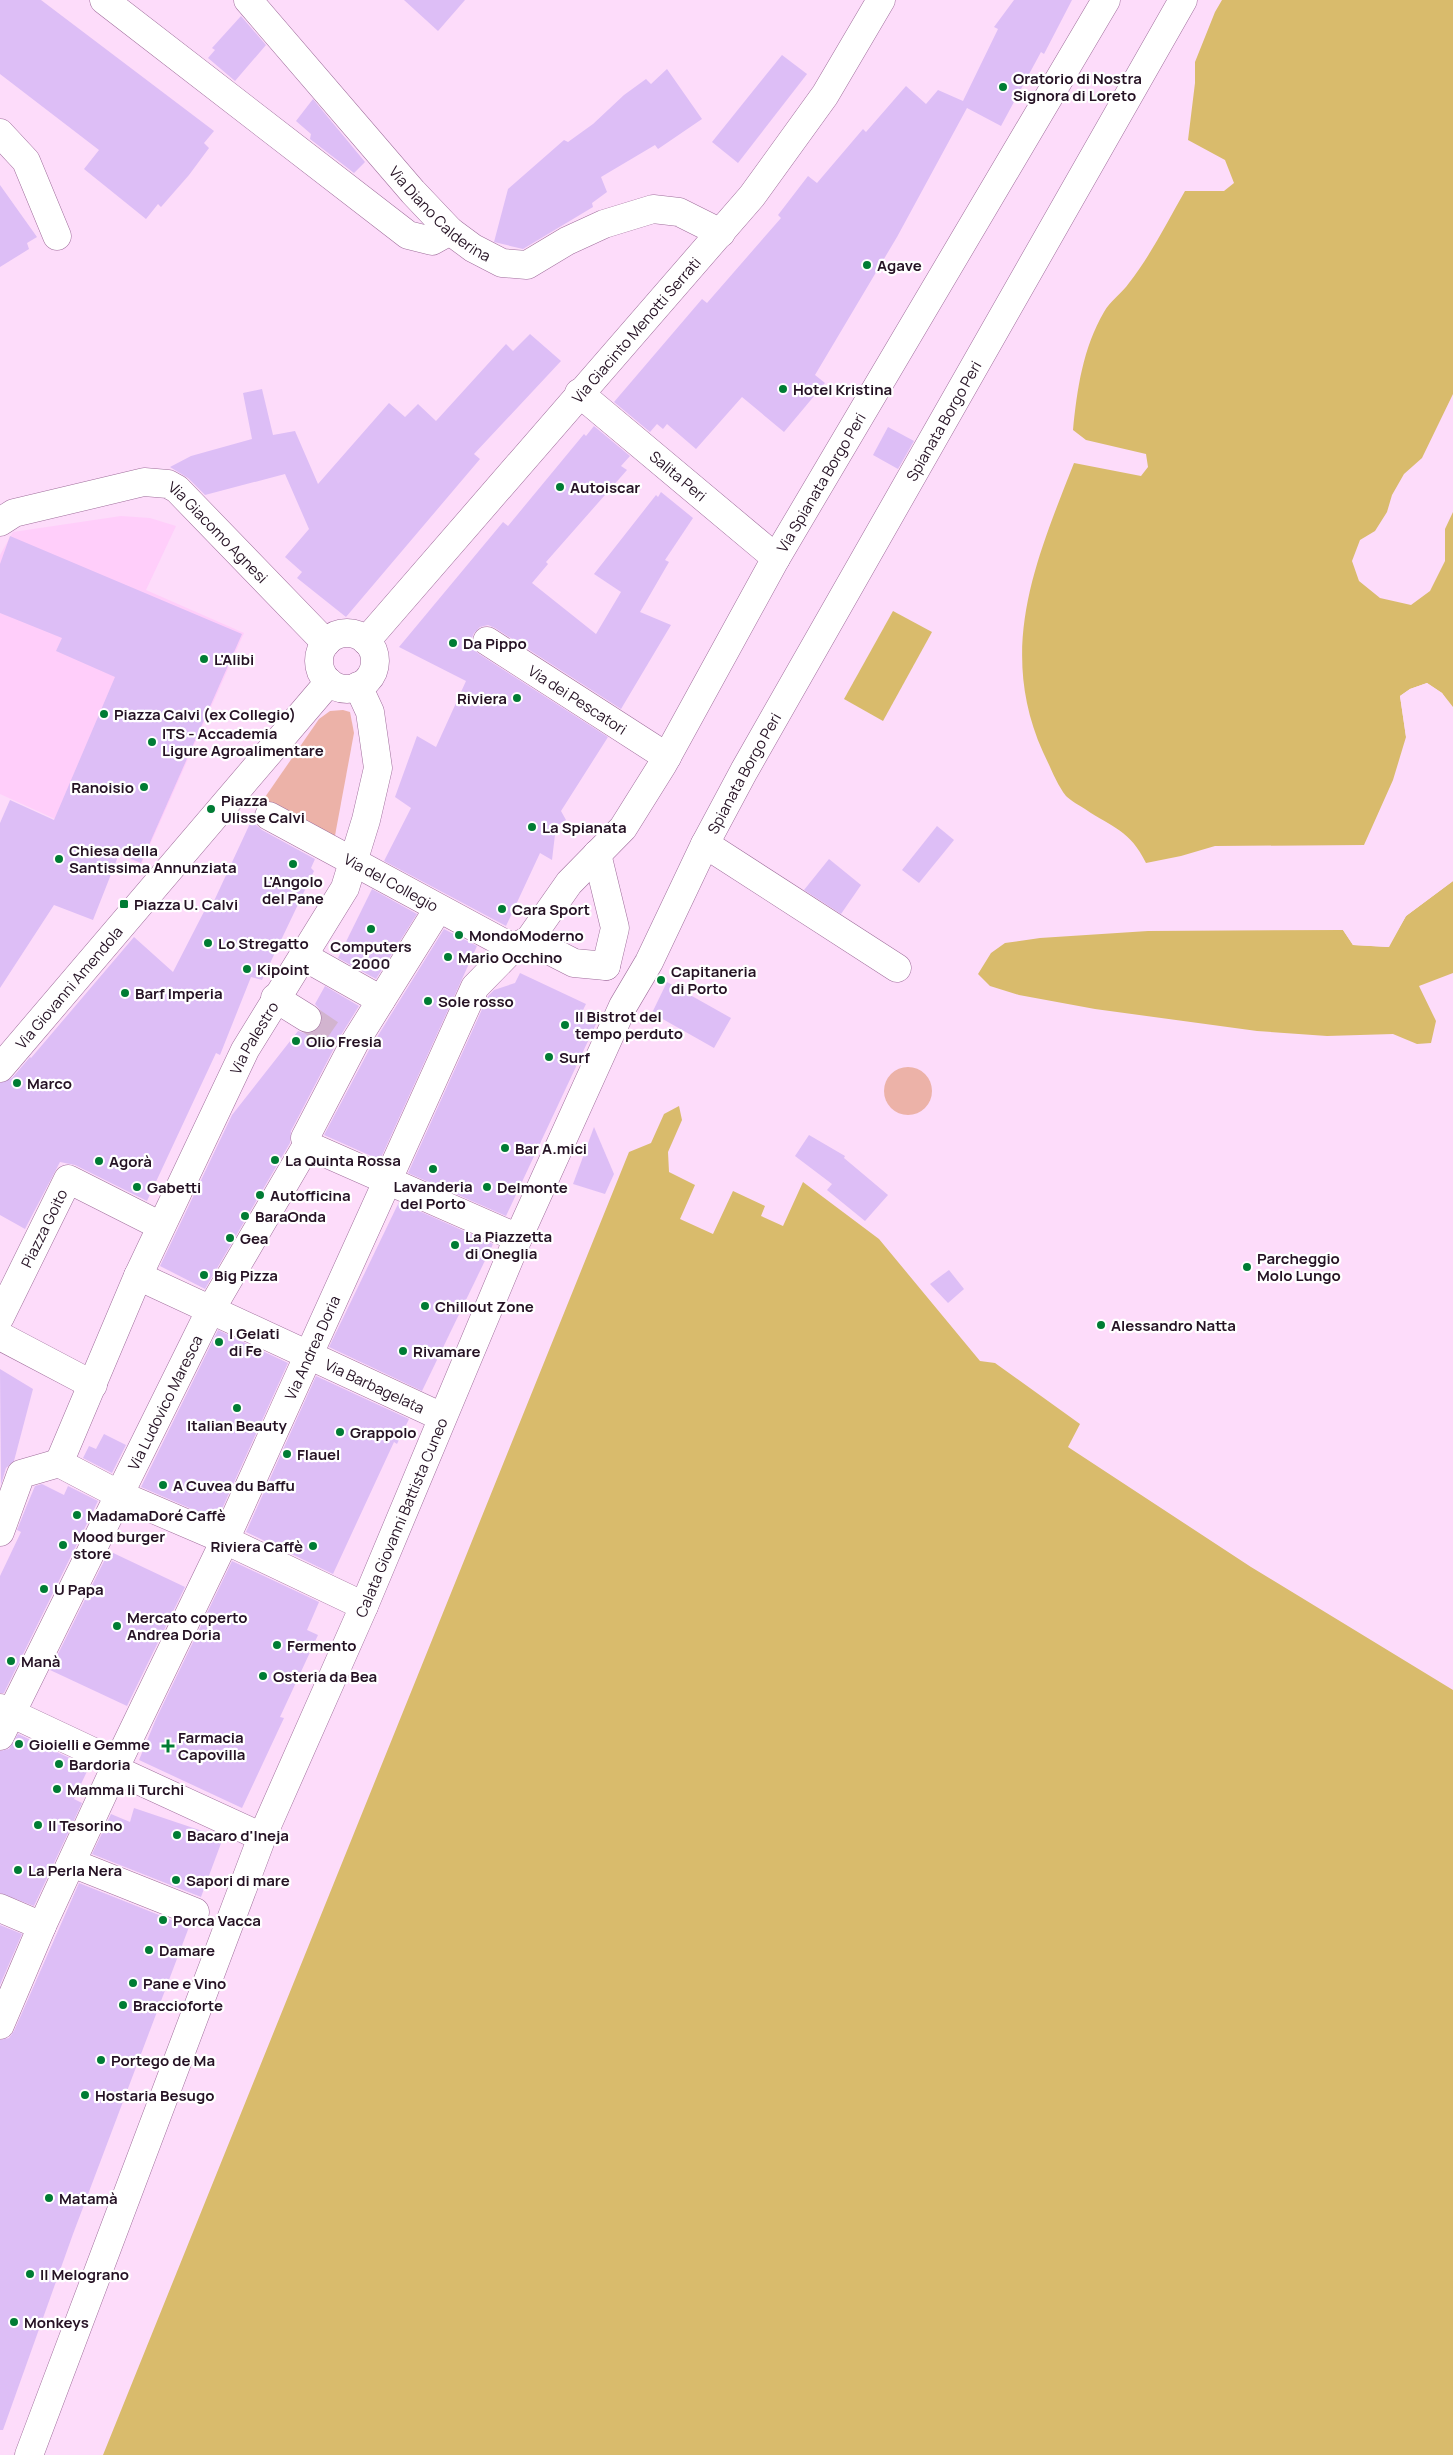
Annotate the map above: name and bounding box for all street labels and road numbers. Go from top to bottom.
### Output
street label: Via Diano Calderina [384,161,495,266]
street label: Via Giacinto Menotti Serrati [567,252,705,407]
street label: Spianata Borgo Peri [901,357,986,485]
street label: Via Spianata Borgo Peri [771,409,870,556]
street label: Salita Peri [645,446,711,506]
street label: Via Giacomo Agnesi [165,476,273,587]
street label: Via dei Pescatori [524,660,631,739]
street label: Spianata Borgo Peri [702,709,786,837]
street label: Via del Collegio [340,848,442,916]
street label: Via Giovanni Amendola [10,921,127,1053]
street label: Via Palestro [225,997,283,1078]
street label: Piazza Goito [15,1185,72,1271]
street label: Via Andrea Doria [279,1292,345,1403]
street label: Via Ludovico Maresca [123,1331,207,1474]
street label: Via Barbagelata [321,1354,428,1418]
street label: Calata Giovanni Battista Cuneo [350,1414,452,1620]

